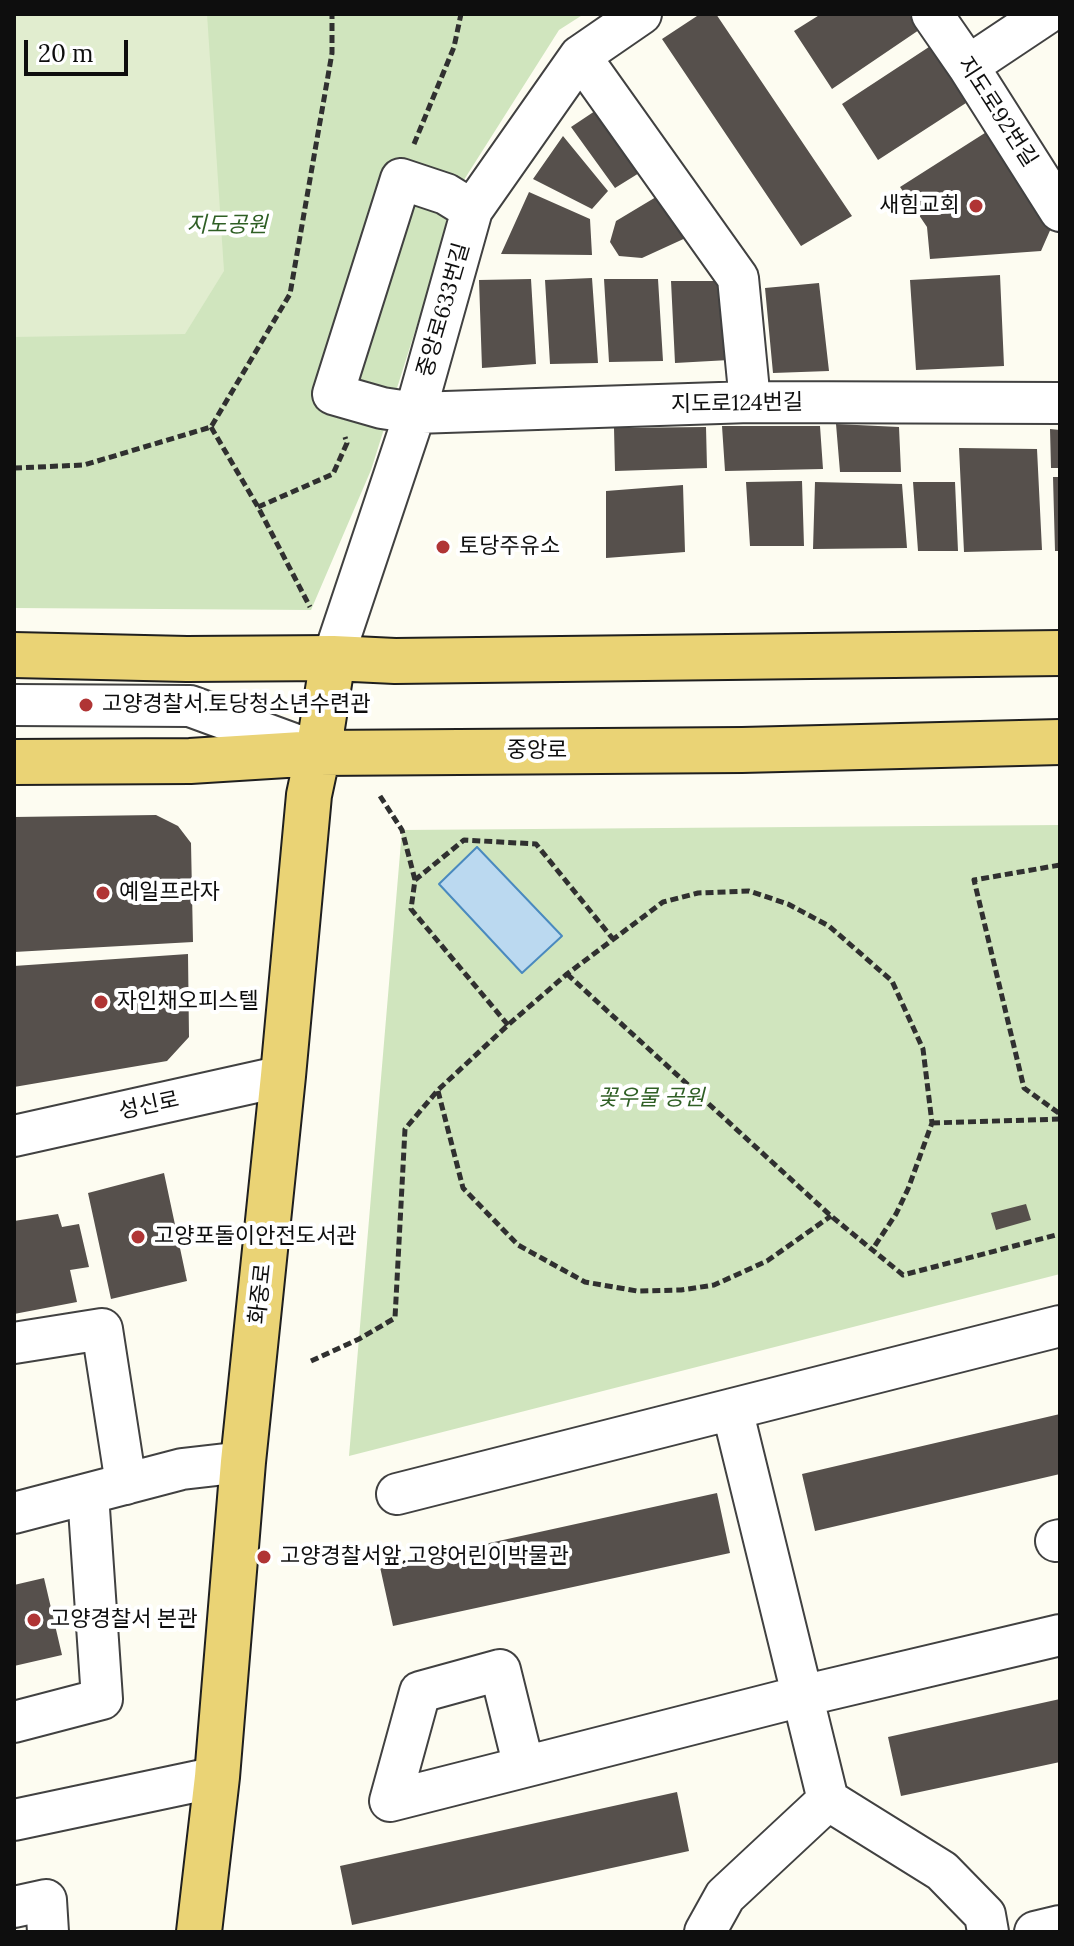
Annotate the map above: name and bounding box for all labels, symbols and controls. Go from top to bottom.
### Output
scale bar [28,24,132,74]
text: 20 m [38,38,94,69]
street label: 지도로92번길 [952,52,1042,172]
place label: 새힘교회 [879,193,960,219]
marker: 새힘교회 [967,197,985,215]
park label: 지도공원 [187,213,267,239]
street label: 중앙로633번길 [412,240,476,380]
street label: 지도로124번길 [671,390,803,418]
place label: 토당주유소 [459,534,560,560]
marker: 토당주유소 [434,538,452,556]
place label: 고양경찰서.토당청소년수련관 [102,692,371,718]
marker: 고양경찰서.토당청소년수련관 [77,696,95,714]
street label: 중앙로 [507,738,567,764]
place label: 예일프라자 [119,880,220,906]
marker: 예일프라자 [94,884,112,902]
place label: 자인채오피스텔 [117,989,259,1015]
marker: 자인채오피스텔 [92,993,110,1011]
park label: 꽃우물 공원 [598,1086,704,1112]
street label: 성신로 [117,1087,181,1125]
place label: 고양포돌이안전도서관 [154,1224,356,1250]
marker: 고양포돌이안전도서관 [129,1228,147,1246]
street label: 화중로 [245,1262,277,1326]
place label: 고양경찰서앞.고양어린이박물관 [280,1544,569,1570]
marker: 고양경찰서앞.고양어린이박물관 [255,1548,273,1566]
place label: 고양경찰서 본관 [50,1607,197,1633]
marker: 고양경찰서 본관 [25,1611,43,1629]

